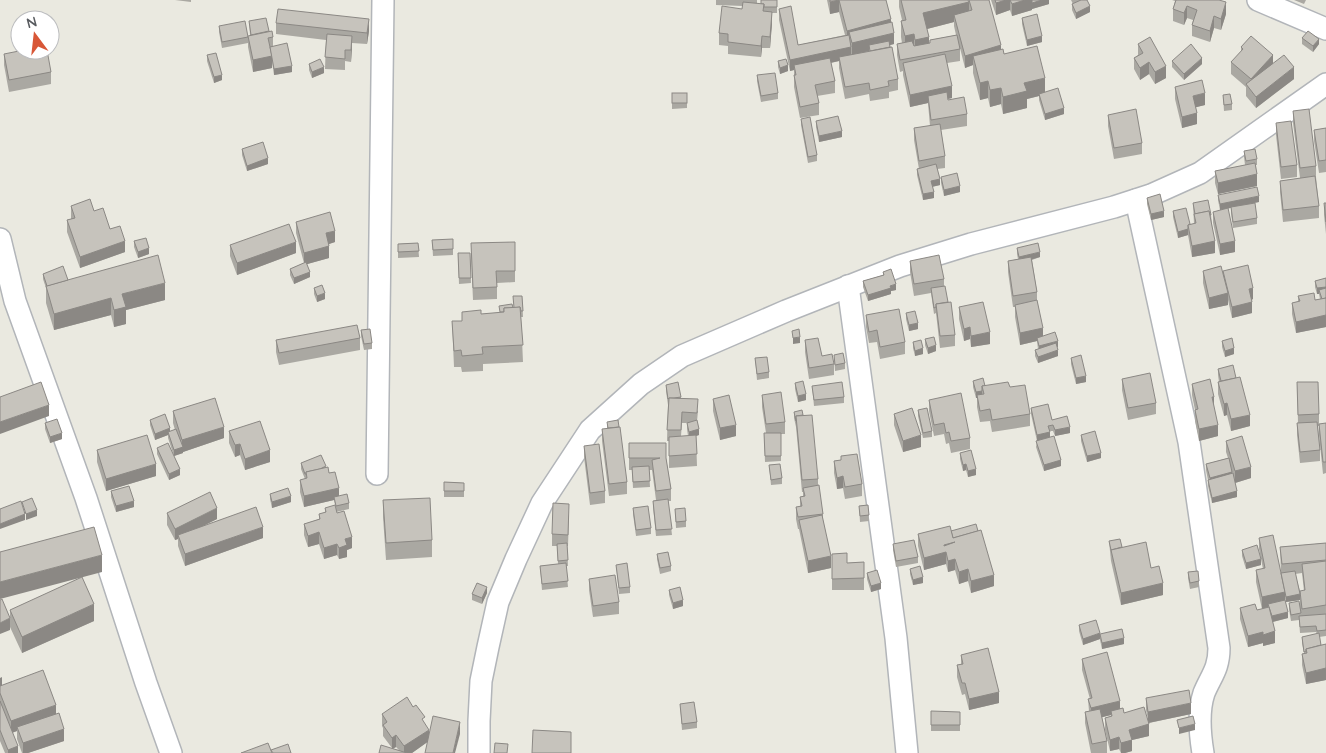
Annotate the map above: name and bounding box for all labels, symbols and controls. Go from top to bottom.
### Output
north arrow [10,10,60,60]
text: N [24,12,39,32]

